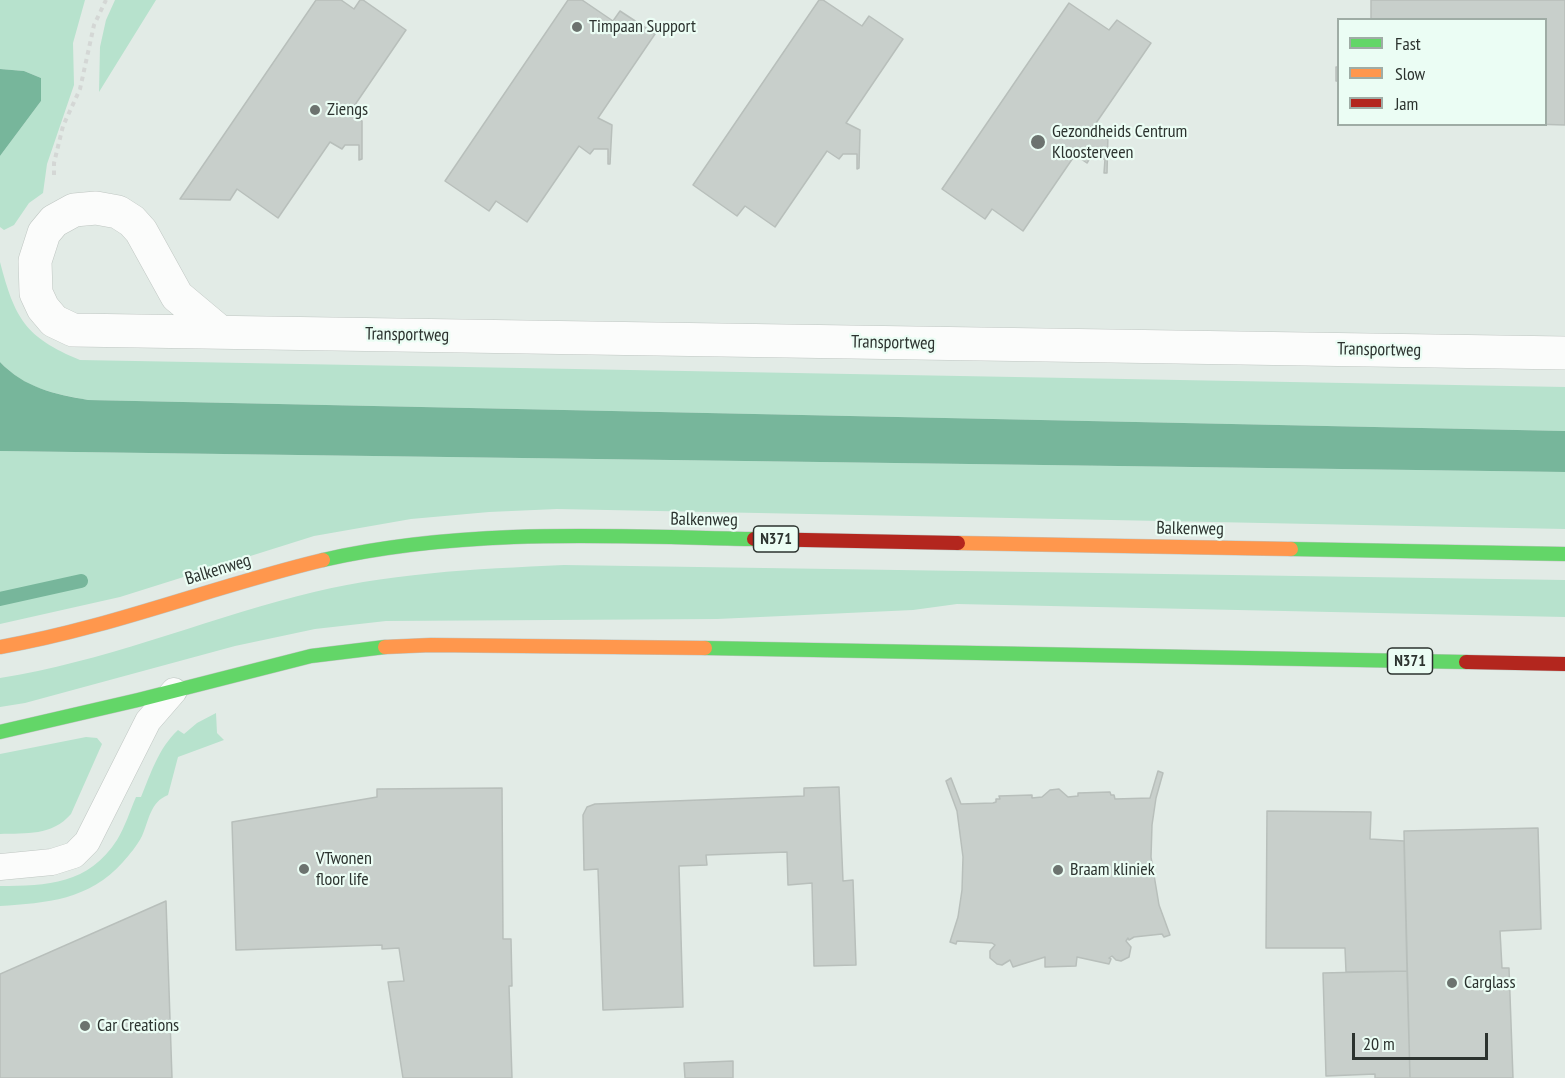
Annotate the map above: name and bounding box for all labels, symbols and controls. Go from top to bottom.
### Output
place label: Timpaan Support [589,16,696,38]
legend [1337,18,1547,126]
marker: Timpaan Support [570,20,584,34]
text: Fast [1395,32,1421,55]
text: Slow [1395,62,1425,85]
text: Jam [1395,92,1418,115]
place label: Ziengs [327,99,368,121]
marker: Ziengs [308,103,322,117]
place label: Gezondheids Centrum Kloosterveen [1052,121,1187,164]
marker: Gezondheids Centrum Kloosterveen [1029,133,1047,151]
street label: Transportweg [365,323,449,347]
street label: Transportweg [851,331,935,355]
street label: Transportweg [1337,338,1421,362]
street label: Balkenweg [670,509,738,531]
street label: Balkenweg [1156,518,1224,540]
road number: N371 [754,526,798,552]
street label: Balkenweg [183,550,253,590]
road number: N371 [1388,648,1432,674]
place label: VTwonen floor life [316,848,372,890]
place label: Braam kliniek [1070,859,1155,881]
marker: VTwonen floor life [297,862,311,876]
marker: Braam kliniek [1051,863,1065,877]
place label: Carglass [1464,972,1515,994]
marker: Carglass [1445,976,1459,990]
place label: Car Creations [97,1015,179,1037]
marker: Car Creations [78,1019,92,1033]
scale bar [1355,1021,1492,1059]
text: 20 m [1363,1032,1395,1055]

